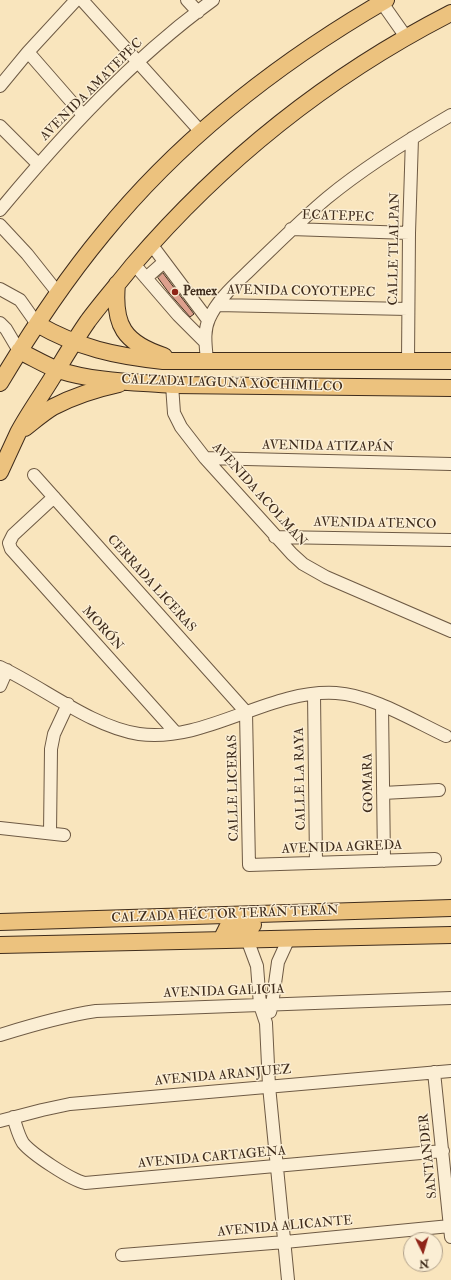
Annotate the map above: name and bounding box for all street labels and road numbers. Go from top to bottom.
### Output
street label: AVENIDA AMATEPEC [38,36,146,144]
street label: CALLE TLALPAN [386,192,404,306]
street label: ECATEPEC [302,208,374,226]
street label: AVENIDA COYOTEPEC [227,283,375,301]
street label: CALZADA LAGUNA XOCHIMILCO [121,372,343,396]
street label: AVENIDA ATIZAPÁN [262,438,394,456]
street label: AVENIDA ACOLMAN [208,440,310,550]
street label: AVENIDA ATENCO [314,515,436,533]
street label: CERRADA LICERAS [103,532,199,636]
street label: MORÓN [78,604,126,654]
street label: CALLE LA RAYA [292,727,310,831]
street label: CALLE LICERAS [225,734,243,842]
street label: GOMARA [361,753,377,813]
street label: AVENIDA AGREDA [281,838,403,858]
street label: CALZADA HÉCTOR TERÁN TERÁN [111,903,339,927]
street label: AVENIDA GALICIA [163,982,285,1002]
street label: AVENIDA ARANJUEZ [154,1062,292,1090]
street label: SANTANDER [417,1113,441,1199]
street label: AVENIDA CARTAGENA [137,1144,287,1172]
street label: AVENIDA ALICANTE [217,1213,353,1241]

